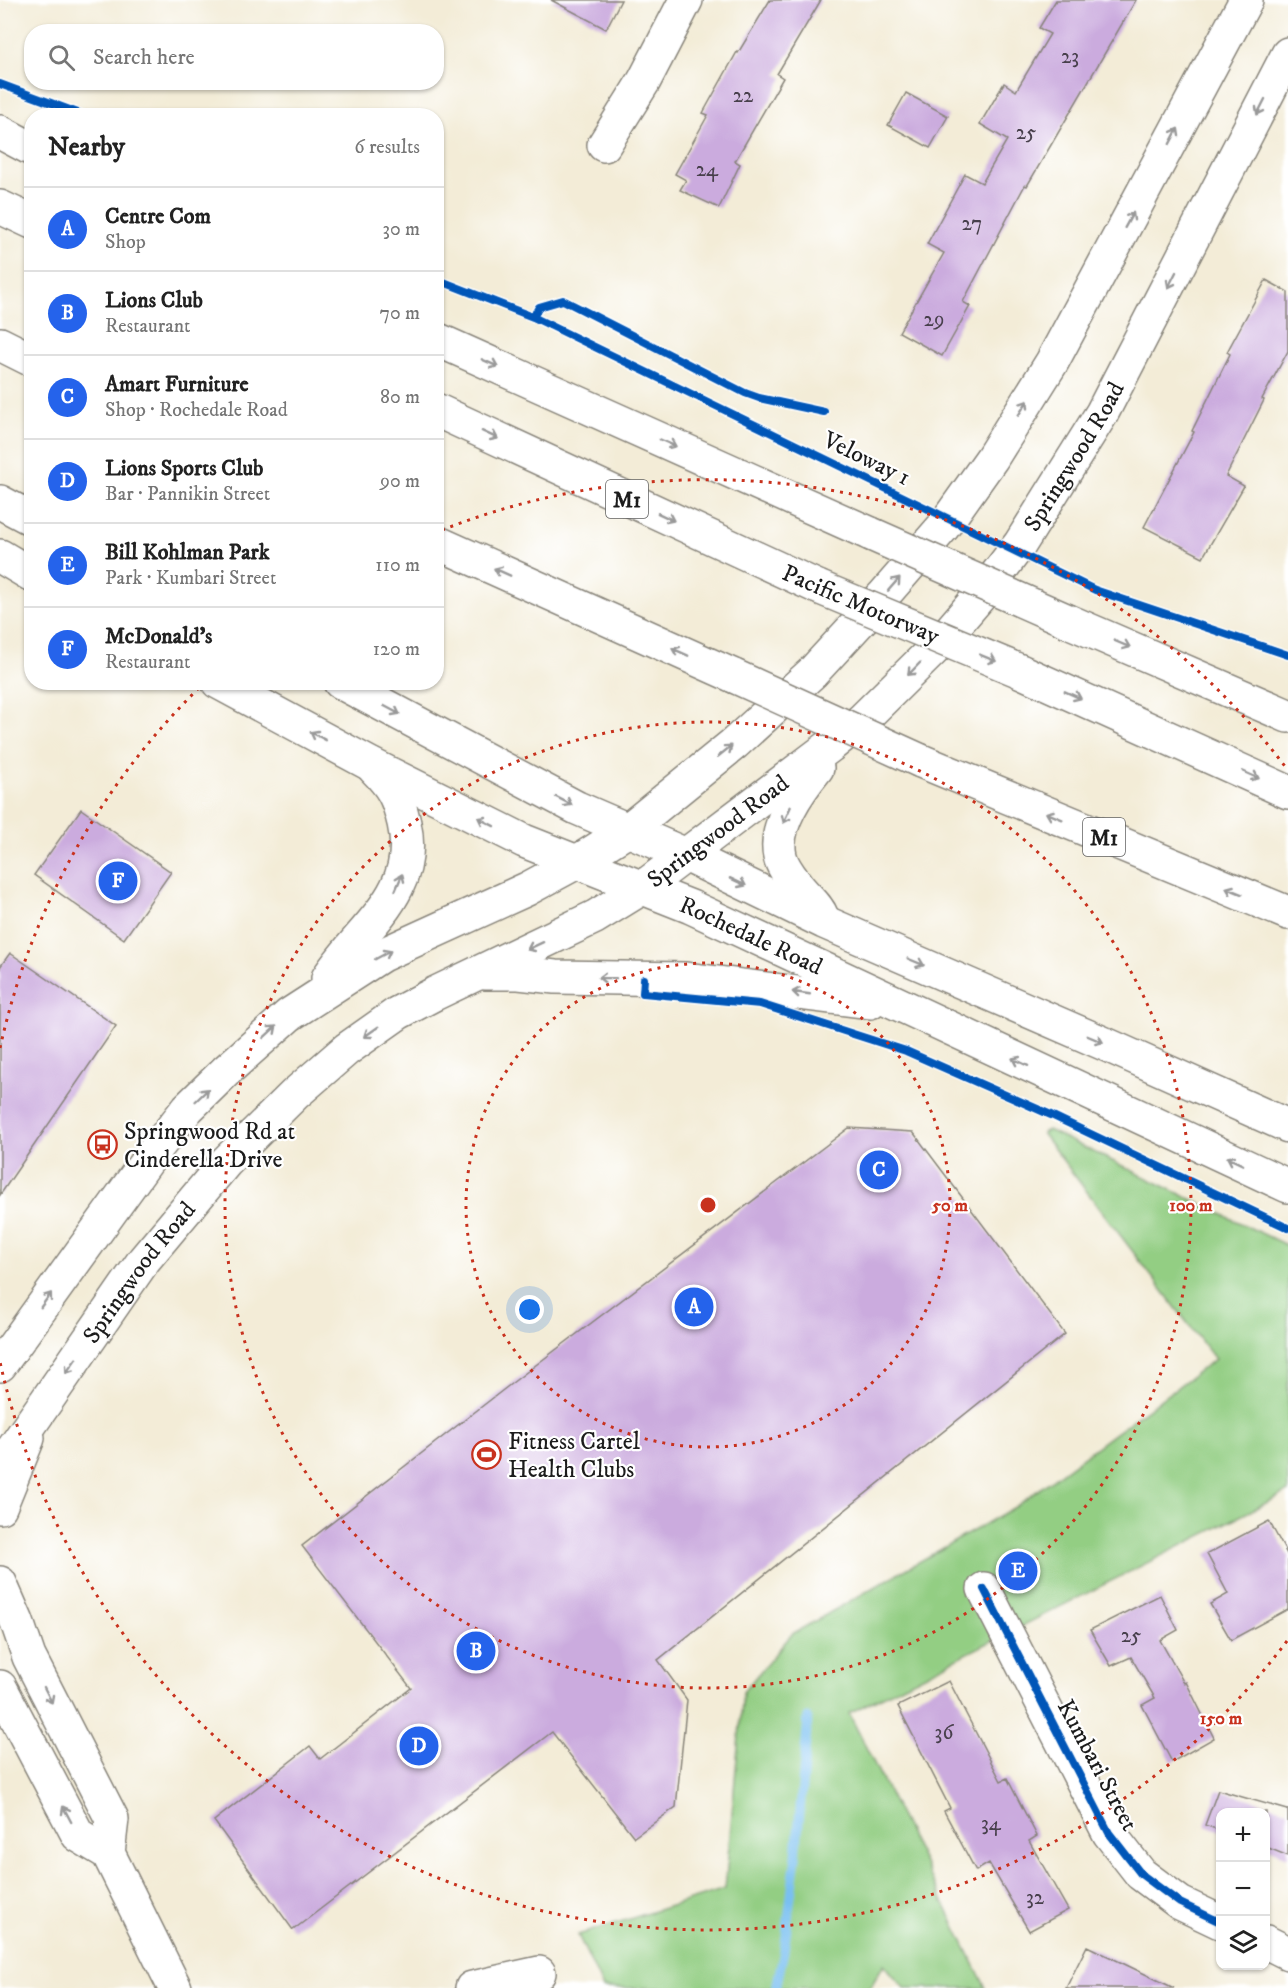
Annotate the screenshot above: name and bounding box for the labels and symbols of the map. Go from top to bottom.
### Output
house number: 23 [1061,44,1079,70]
house number: 22 [733,83,754,109]
one-way arrow [1255,97,1266,115]
house number: 25 [1016,120,1036,146]
one-way arrow [1168,128,1180,145]
house number: 24 [696,157,719,183]
house number: 27 [962,211,982,237]
one-way arrow [1123,212,1135,229]
one-way arrow [1166,271,1178,288]
house number: 29 [924,307,944,333]
one-way arrow [480,358,499,369]
street label: Springwood Road [1018,377,1132,537]
one-way arrow [1018,400,1030,417]
street label: Veloway 1 [817,425,915,493]
one-way arrow [480,430,498,441]
one-way arrow [658,438,677,449]
road number: M1 [606,480,648,518]
one-way arrow [657,512,675,524]
street label: Pacific Motorway [777,558,944,652]
one-way arrow [494,566,512,577]
one-way arrow [887,577,901,592]
one-way arrow [1112,639,1130,650]
one-way arrow [672,646,690,658]
one-way arrow [979,653,997,664]
one-way arrow [906,662,921,677]
one-way arrow [1064,689,1082,701]
one-way arrow [382,705,400,716]
one-way arrow [310,730,327,742]
one-way arrow [717,745,733,758]
street label: Springwood Road [641,768,795,895]
one-way arrow [1241,770,1259,782]
one-way arrow [555,795,572,807]
one-way arrow [781,806,793,824]
one-way arrow [1045,810,1063,821]
one-way arrow [477,816,495,827]
road number: M1 [1083,818,1125,856]
pin: F [98,858,138,904]
one-way arrow [394,874,405,892]
one-way arrow [729,876,747,888]
one-way arrow [1225,885,1244,896]
street label: Rochedale Road [675,890,827,982]
one-way arrow [527,940,545,952]
one-way arrow [374,949,391,961]
one-way arrow [907,957,925,968]
one-way arrow [598,972,618,984]
one-way arrow [792,987,812,998]
one-way arrow [262,1025,277,1039]
one-way arrow [364,1026,380,1038]
one-way arrow [1085,1034,1104,1045]
one-way arrow [1011,1055,1029,1067]
one-way arrow [195,1087,210,1102]
place label: Springwood Rd at Cinderella Drive [124,1117,295,1175]
bus stop icon: Springwood Rd at Cinderella Drive [87,1129,119,1161]
pin: C [860,1148,898,1192]
one-way arrow [1226,1155,1244,1167]
centre of rings [698,1195,718,1215]
text: 50 m [931,1195,968,1217]
text: 100 m [1169,1195,1213,1217]
street label: Springwood Road [77,1196,202,1350]
pin: A [674,1284,714,1330]
one-way arrow [40,1292,53,1308]
your location [515,1295,544,1324]
one-way arrow [65,1357,77,1373]
place label: Fitness Cartel Health Clubs [508,1427,641,1485]
sports icon: Fitness Cartel Health Clubs [471,1439,503,1471]
pin: E [998,1548,1038,1594]
house number: 25 [1121,1623,1141,1649]
pin: B [456,1628,496,1674]
one-way arrow [43,1685,54,1703]
street label: Kumbari Street [1050,1695,1144,1837]
text: 150 m [1200,1708,1243,1730]
house number: 36 [935,1720,954,1746]
pin: D [400,1724,438,1768]
one-way arrow [61,1806,72,1824]
house number: 34 [981,1811,1002,1837]
house number: 32 [1026,1885,1045,1911]

